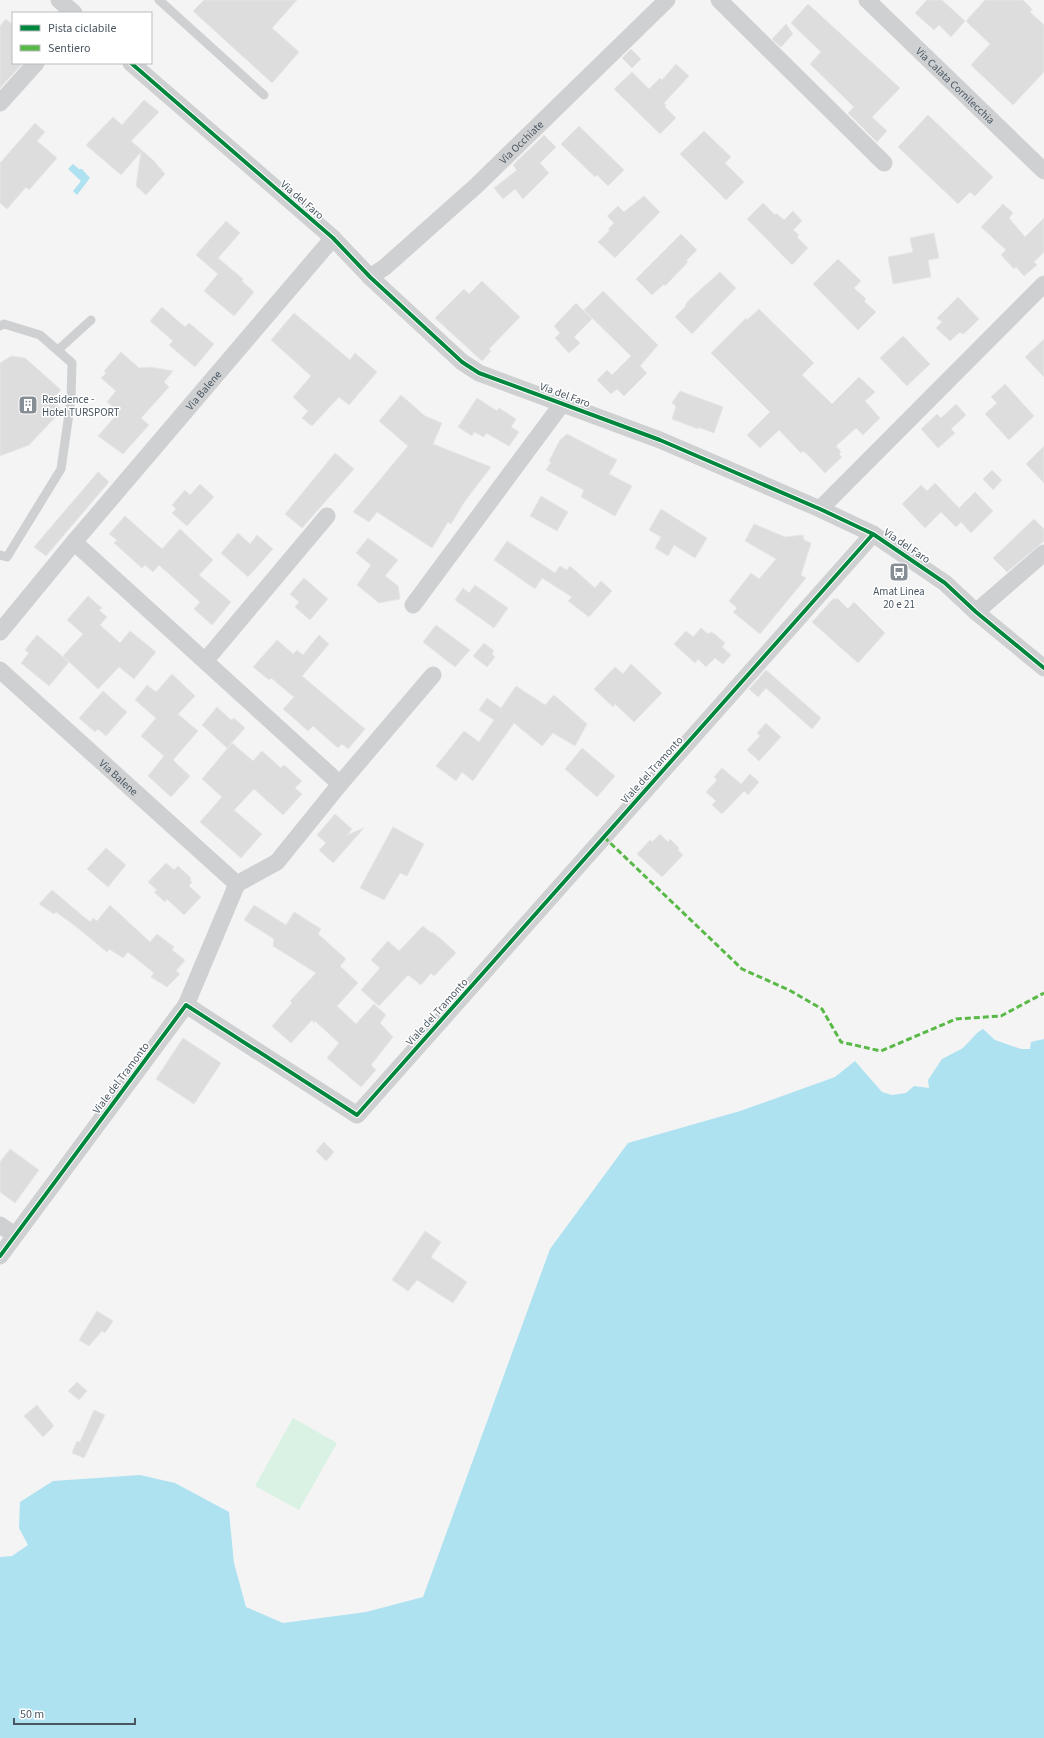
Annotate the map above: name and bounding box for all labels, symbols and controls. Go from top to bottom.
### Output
legend [12,12,152,64]
text: Pista ciclabile [48,20,116,37]
text: Sentiero [48,40,90,57]
street label: Via Calata Cornilecchia [913,44,998,127]
street label: Via Occhiate [496,117,547,167]
street label: Via del Faro [277,177,327,223]
street label: Via Balene [182,367,225,413]
street label: Via del Faro [538,379,592,411]
place label: Residence - Hotel TURSPORT [42,392,120,420]
building icon: Residence - Hotel TURSPORT [17,394,39,416]
street label: Via del Faro [881,525,933,567]
bus stop icon: Amat Linea 20 e 21 [888,561,910,583]
place label: Amat Linea 20 e 21 [873,584,925,612]
street label: Viale del Tramonto [618,733,686,807]
street label: Via Balene [96,756,142,799]
street label: Viale del Tramonto [403,975,471,1049]
street label: Viale del Tramonto [89,1039,153,1117]
scale bar [14,1700,135,1726]
text: 50 m [20,1706,44,1723]

